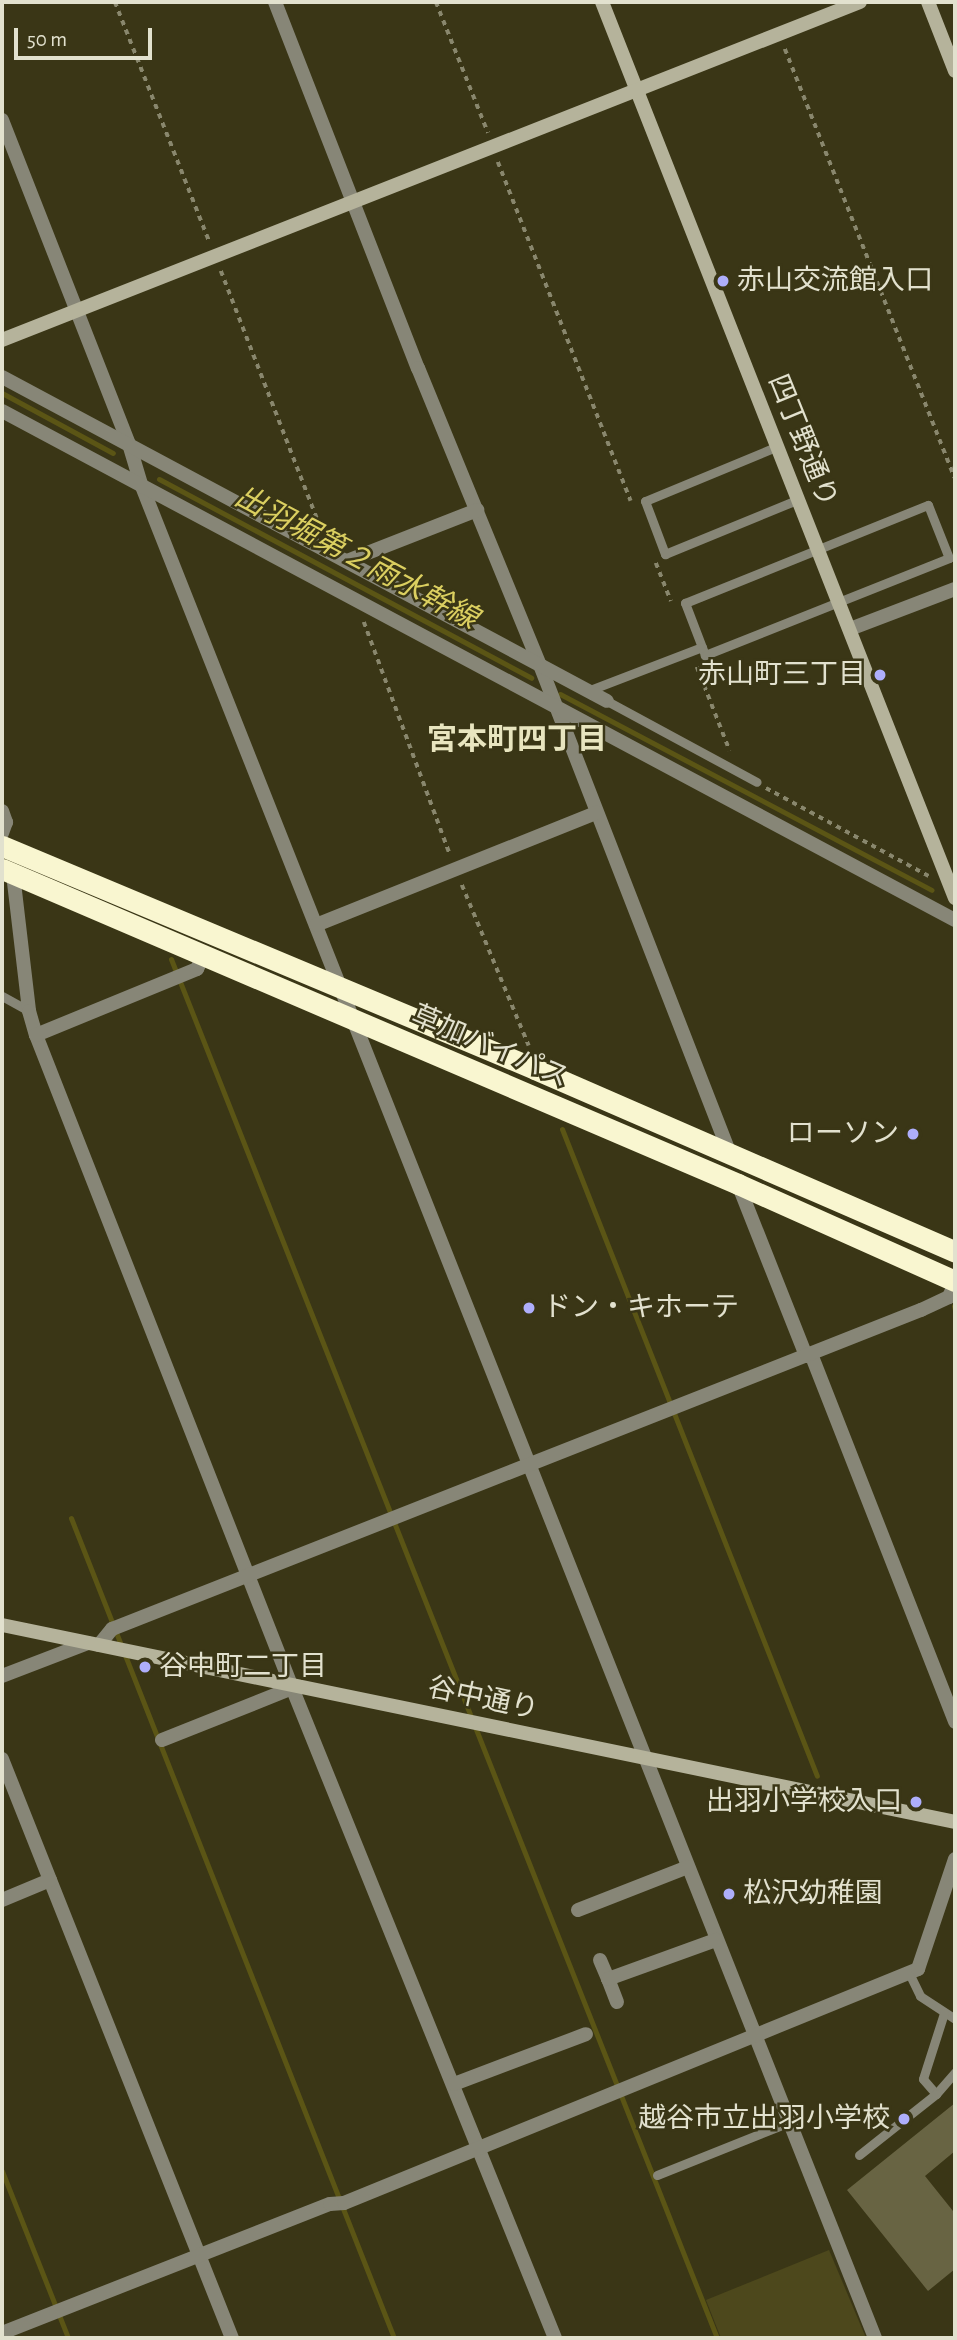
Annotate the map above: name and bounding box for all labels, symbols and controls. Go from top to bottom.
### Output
scale bar [18,14,156,58]
text: 50 m [27,29,67,50]
place label: 赤山交流館入口 [737,264,933,298]
marker: 赤山交流館入口 [715,273,731,289]
street label: 四丁野通り [760,370,844,512]
water label: 出羽堀第２雨水幹線 [228,479,484,637]
place label: 赤山町三丁目 [698,658,866,692]
marker: 赤山町三丁目 [872,667,888,683]
district label: 宮本町四丁目 [427,722,607,758]
street label: 草加バイパス [406,999,574,1095]
place label: ローソン [787,1117,899,1151]
marker: ローソン [905,1126,921,1142]
place label: ドン・キホーテ [543,1291,739,1325]
marker: ドン・キホーテ [521,1300,537,1316]
place label: 谷中町二丁目 [159,1650,327,1684]
marker: 谷中町二丁目 [137,1659,153,1675]
street label: 谷中通り [425,1671,541,1727]
place label: 出羽小学校入口 [706,1785,902,1819]
marker: 出羽小学校入口 [908,1794,924,1810]
place label: 松沢幼稚園 [743,1877,883,1911]
marker: 松沢幼稚園 [721,1886,737,1902]
place label: 越谷市立出羽小学校 [638,2102,890,2136]
marker: 越谷市立出羽小学校 [896,2111,912,2127]

